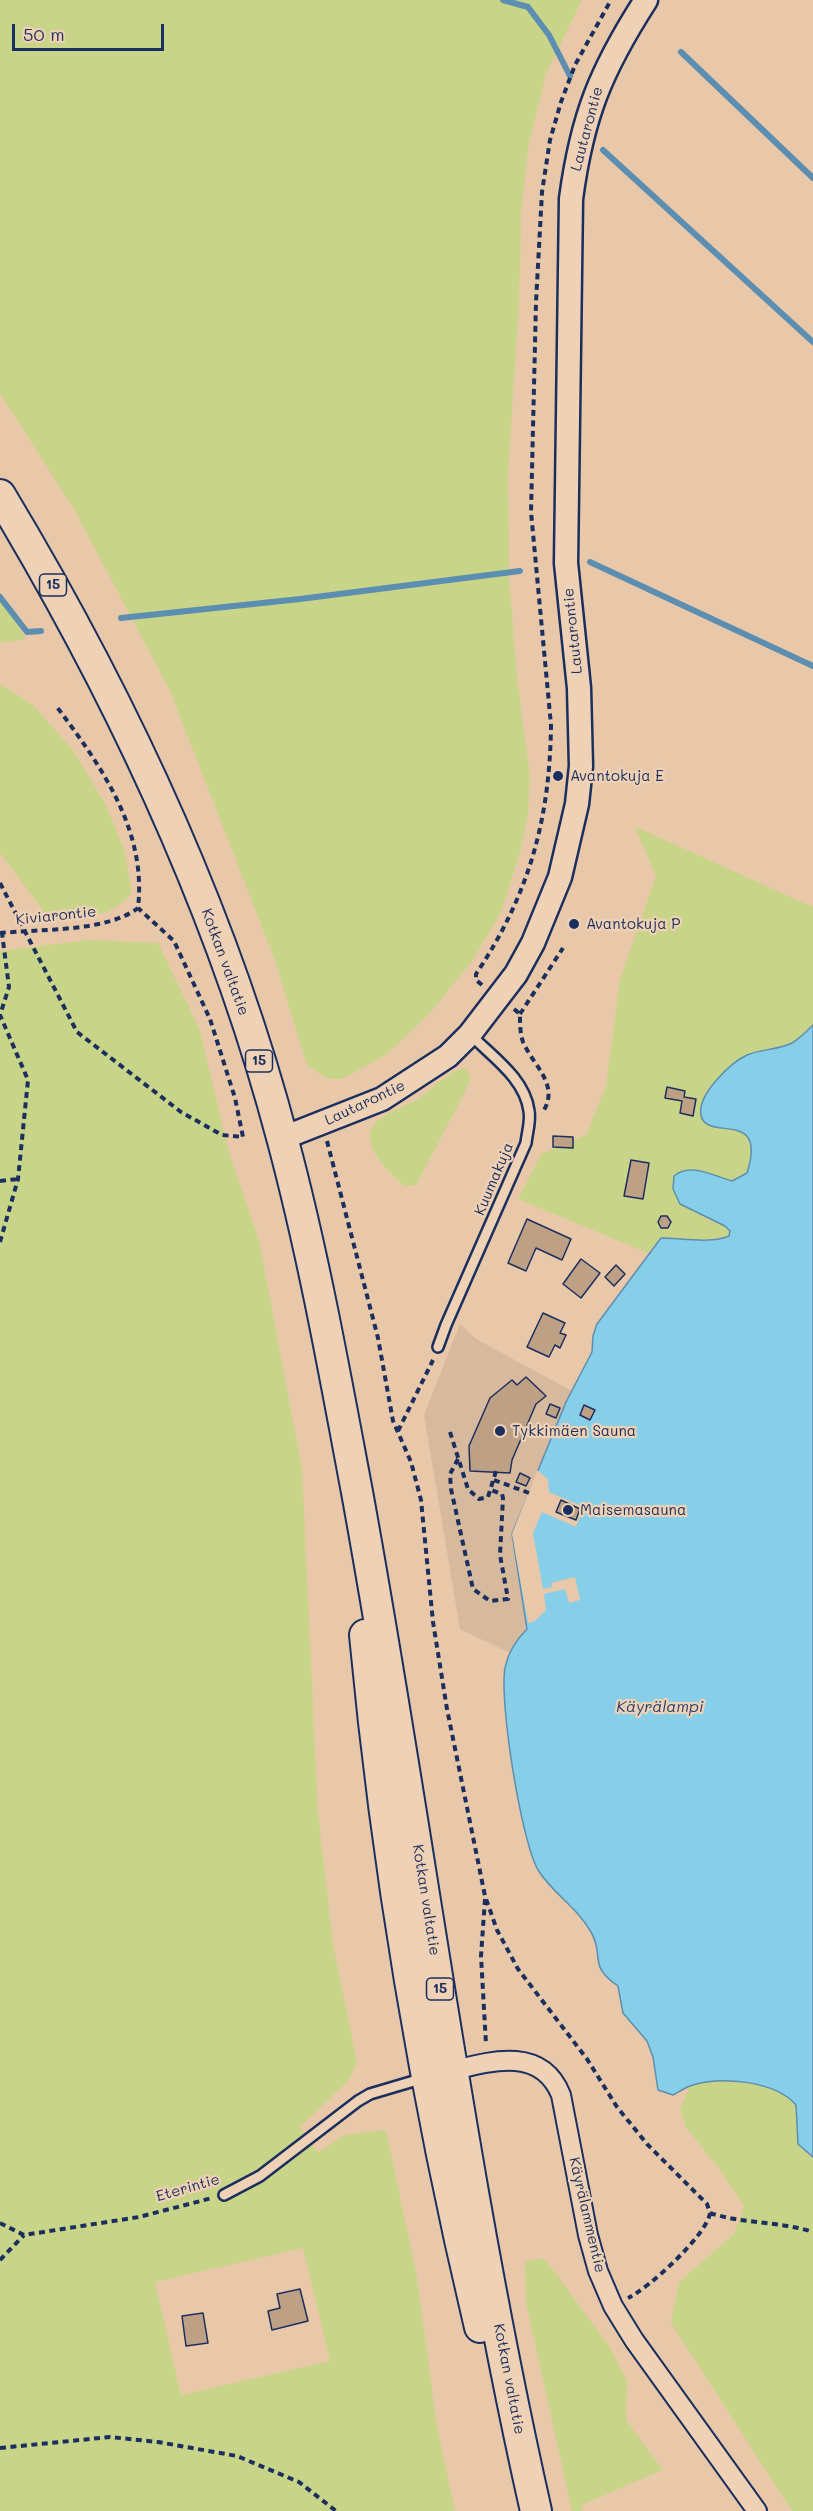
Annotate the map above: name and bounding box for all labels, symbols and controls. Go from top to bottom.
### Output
scale bar [15,12,166,50]
text: 50 m [23,22,65,46]
street label: Lautarontie [567,85,607,173]
road number: 15 [40,574,66,596]
street label: Lautarontie [560,587,586,675]
place label: Avantokuja E [570,767,664,785]
marker: Avantokuja E [551,769,565,783]
street label: Kiviarontie [15,903,97,929]
street label: Kotkan valtatie [197,906,253,1018]
place label: Avantokuja P [586,915,680,933]
marker: Avantokuja P [567,917,581,931]
road number: 15 [246,1050,272,1072]
street label: Lautarontie [322,1077,408,1129]
street label: Kuumakuja [471,1140,517,1218]
place label: Tykkimäen Sauna [512,1422,636,1440]
marker: Tykkimäen Sauna [493,1424,507,1438]
place label: Maisemasauna [580,1501,686,1519]
marker: Maisemasauna [561,1503,575,1517]
water label: Käyrälampi [616,1697,704,1717]
street label: Kotkan valtatie [408,1843,444,1957]
road number: 15 [426,1978,454,2000]
street label: Käyrälammentie [565,2155,609,2275]
street label: Eterintie [154,2170,222,2206]
street label: Kotkan valtatie [489,2322,529,2436]

